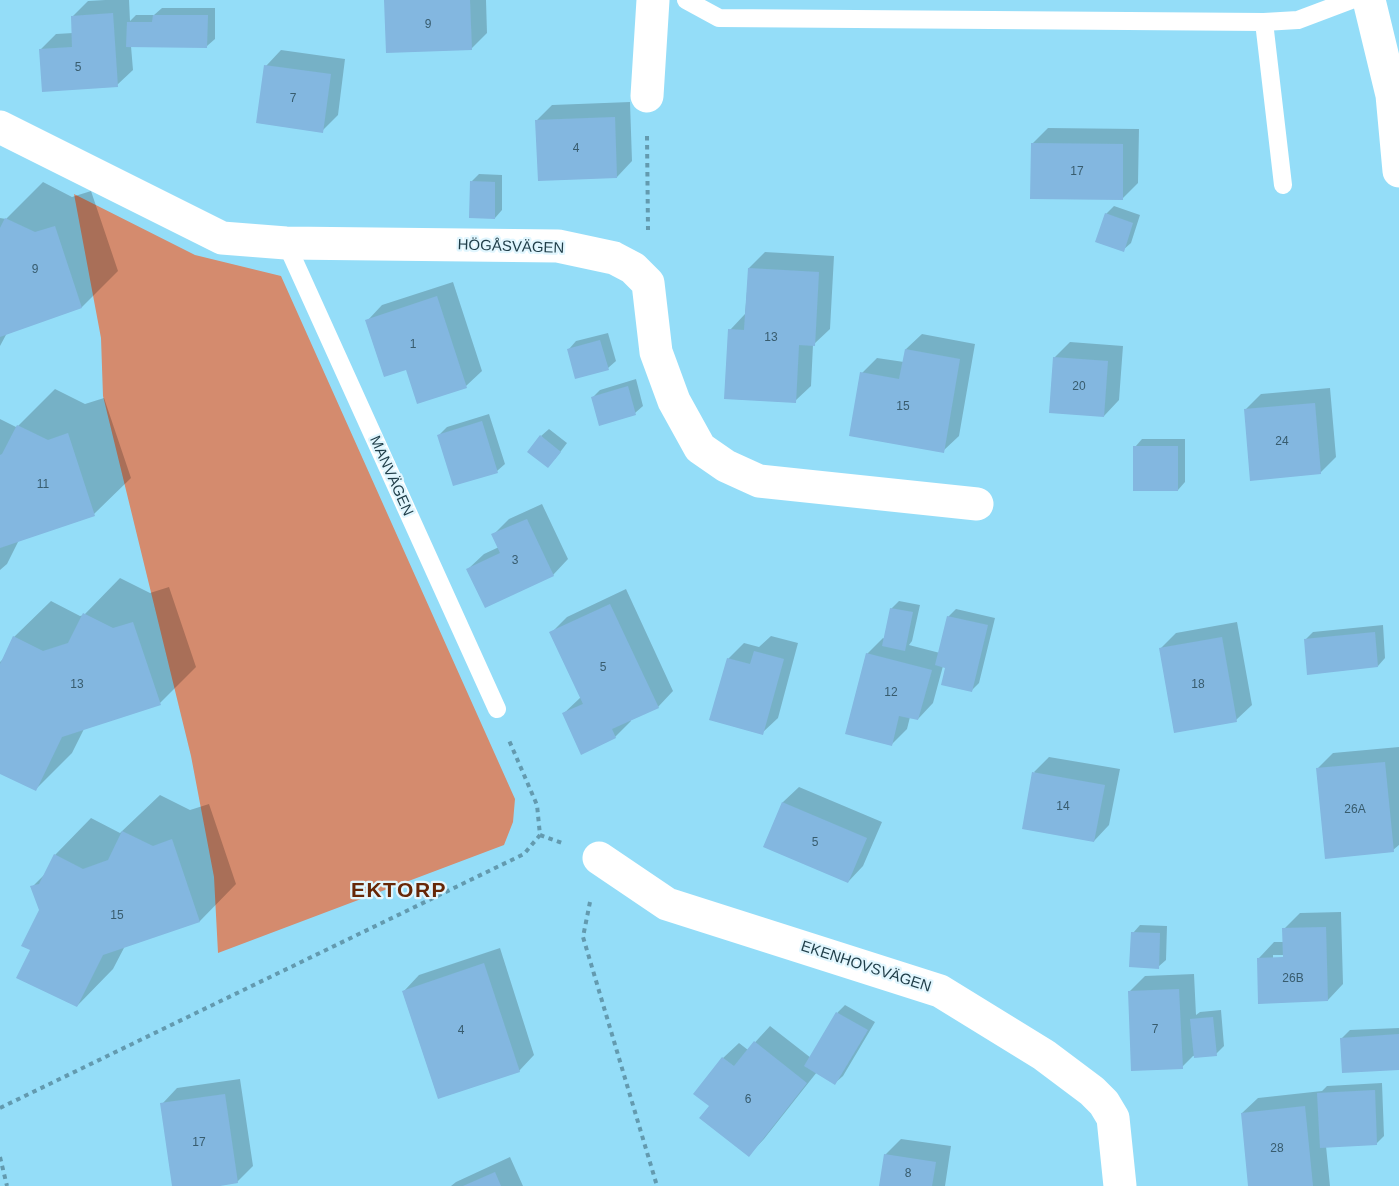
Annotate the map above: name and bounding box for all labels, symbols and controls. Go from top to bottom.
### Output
house number: 9 [425,18,431,32]
house number: 5 [75,61,81,75]
house number: 7 [290,92,296,106]
house number: 4 [573,142,579,156]
house number: 17 [1070,165,1084,179]
street label: HÖGÅSVÄGEN [457,236,565,258]
house number: 9 [32,263,38,277]
house number: 13 [764,331,778,345]
house number: 1 [410,338,416,352]
house number: 20 [1072,380,1086,394]
house number: 15 [896,400,910,414]
street label: MANVÄGEN [365,433,417,519]
house number: 24 [1275,435,1289,449]
house number: 11 [37,478,49,492]
house number: 3 [512,554,518,568]
house number: 5 [600,661,606,675]
house number: 13 [70,678,84,692]
house number: 18 [1191,678,1205,692]
house number: 12 [884,686,898,700]
house number: 14 [1056,800,1070,814]
house number: 26A [1344,803,1366,817]
house number: 5 [812,836,818,850]
district label: EKTORP [351,878,447,904]
house number: 15 [110,909,124,923]
street label: EKENHOVSVÄGEN [799,937,933,997]
house number: 26B [1282,972,1304,986]
house number: 7 [1152,1023,1158,1037]
house number: 4 [458,1024,464,1038]
house number: 6 [745,1093,751,1107]
house number: 17 [192,1136,206,1150]
house number: 28 [1270,1142,1284,1156]
house number: 8 [905,1167,911,1181]

